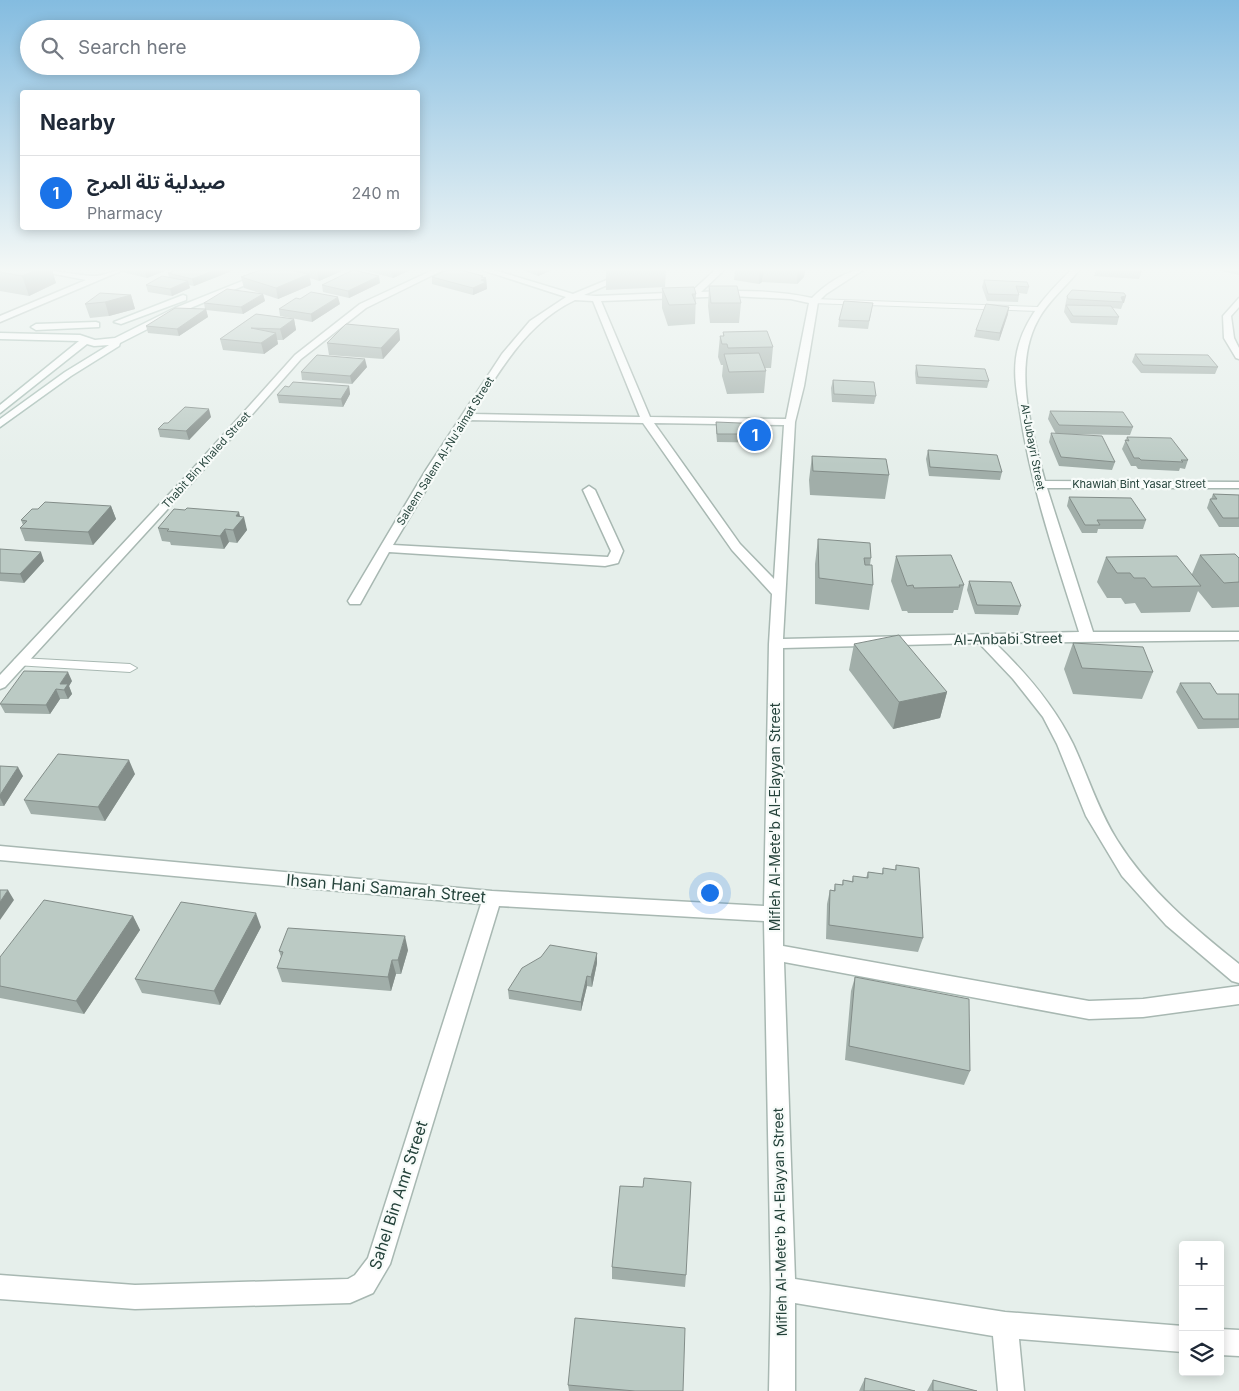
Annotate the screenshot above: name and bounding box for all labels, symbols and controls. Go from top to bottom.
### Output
search box [20,20,420,75]
icon: search [38,34,66,62]
text: Search here [78,36,187,59]
text: Nearby [40,110,115,135]
text: صيدلية تلة المرج [87,171,225,194]
text: 1 [53,183,59,203]
text: 240 m [352,183,400,203]
text: Pharmacy [87,203,163,223]
street label: Saleem Salem Al-Nu'aimat Street [393,374,497,528]
street label: Al-Jubayri Street [1018,403,1048,492]
street label: Thabit Bin Khaled Street [159,408,253,511]
pin: 1 [739,416,771,454]
street label: Khawlah Bint Yasar Street [1072,477,1206,491]
street label: Al-Anbabi Street [953,629,1063,648]
street label: Mifleh Al-Mete'b Al-Elayyan Street [766,702,783,931]
street label: Ihsan Hani Samarah Street [285,869,487,907]
your location [697,880,723,906]
street label: Mifleh Al-Mete'b Al-Elayyan Street [769,1107,790,1336]
street label: Sahel Bin Amr Street [364,1118,432,1272]
map controls [1179,1241,1224,1376]
button: + [1179,1241,1224,1286]
button: − [1179,1286,1224,1331]
button: layers [1179,1331,1224,1376]

